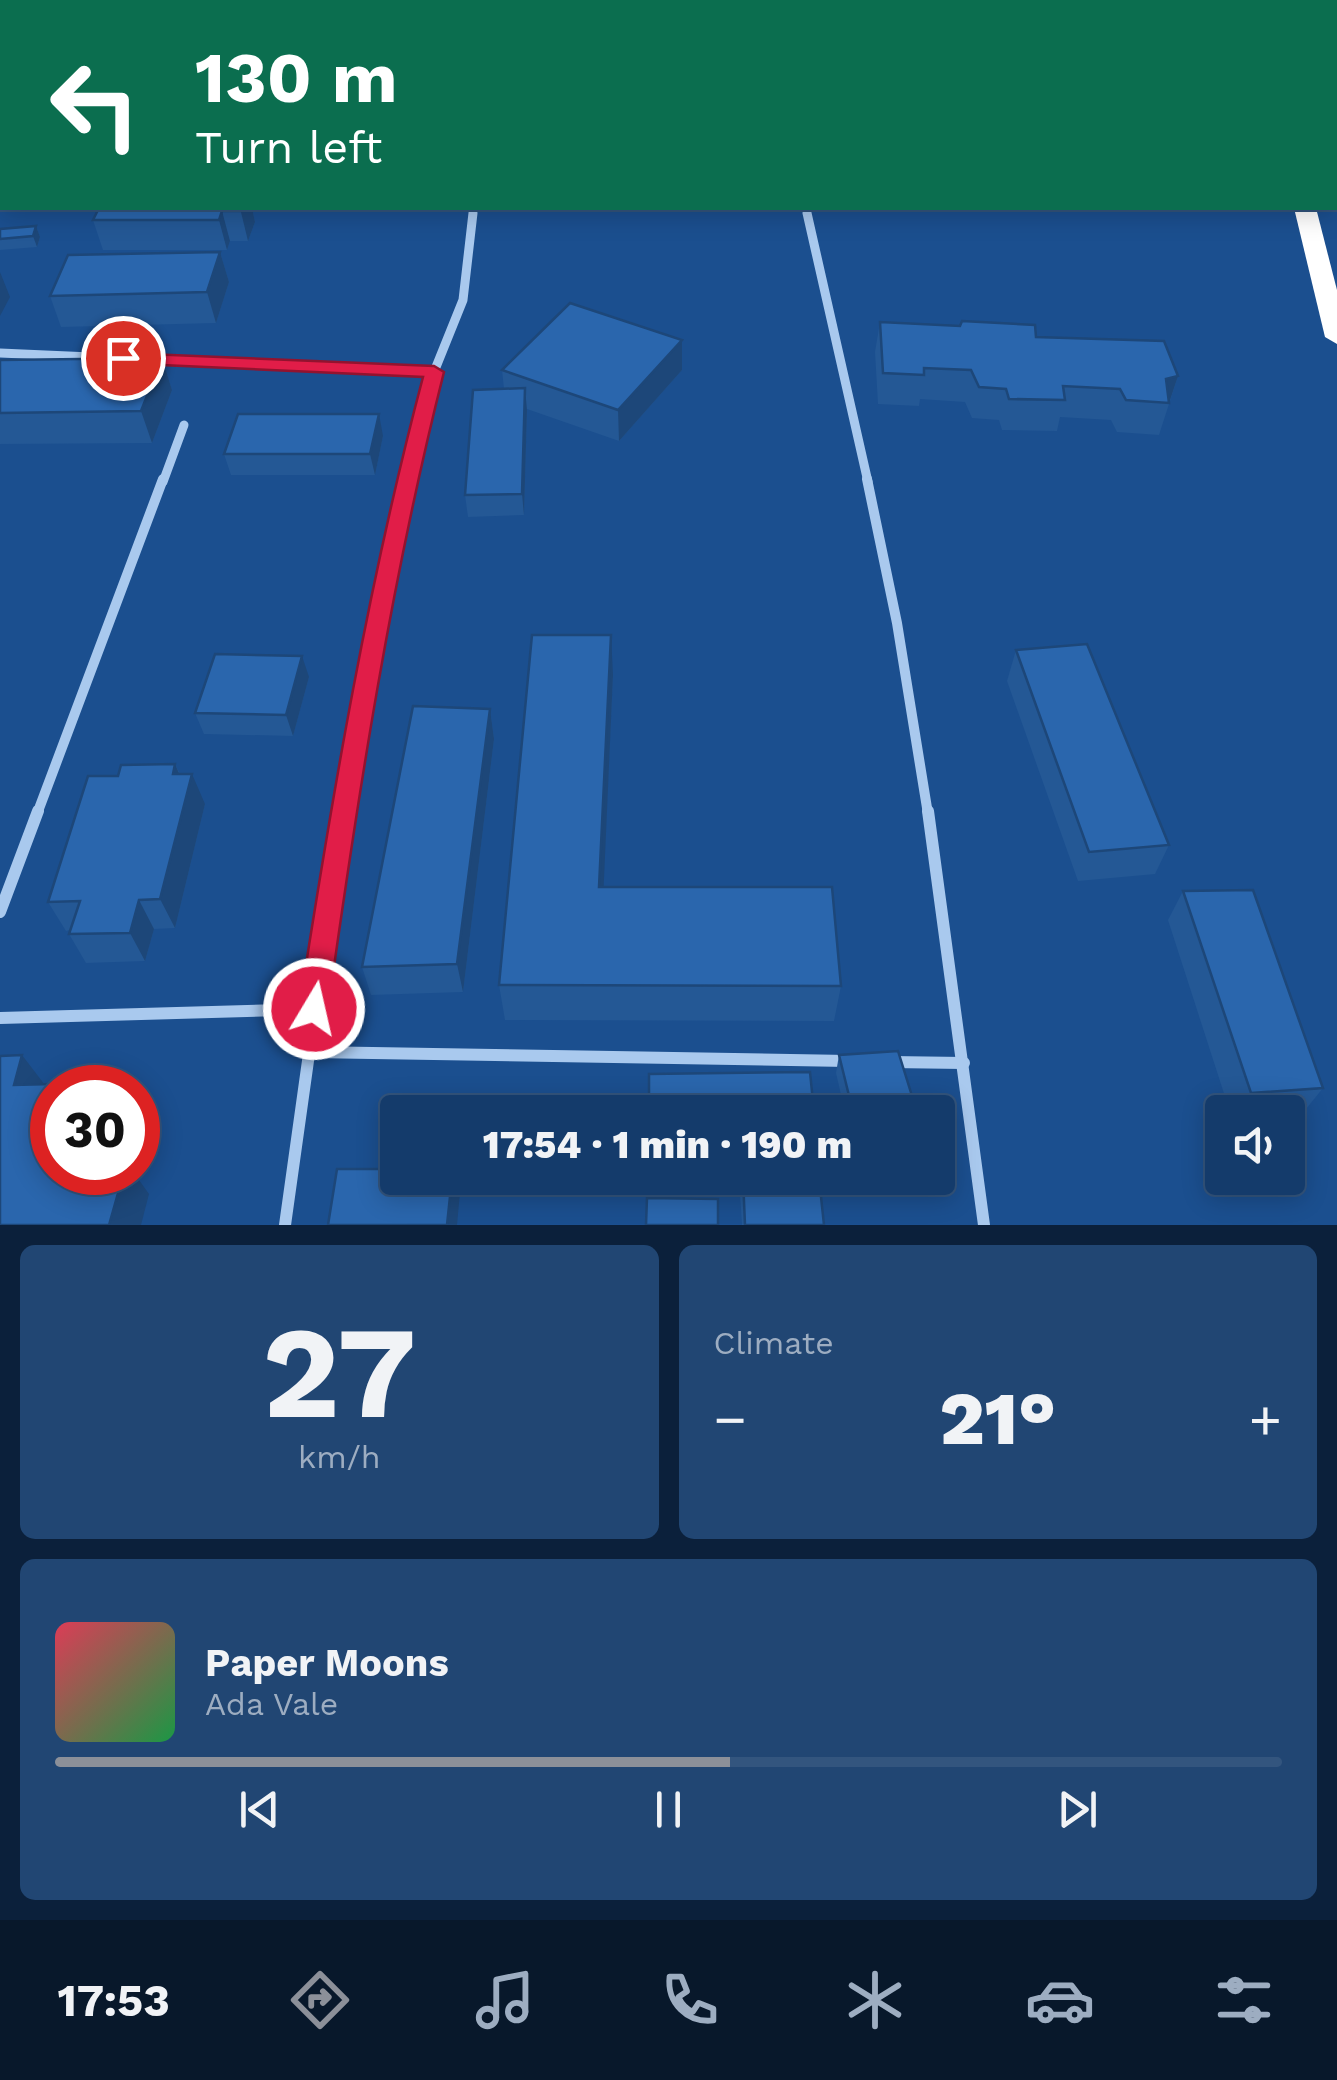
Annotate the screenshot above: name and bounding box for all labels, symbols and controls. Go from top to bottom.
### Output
text: 130 m [195,37,398,119]
icon: left [30,40,160,170]
text: Turn left [195,121,382,174]
pin [81,316,166,401]
icon: arrive [96,331,151,386]
position arrow [262,957,366,1061]
speed limit sign: 30 [30,1065,160,1195]
map controls [1205,1095,1305,1195]
button: sound [1205,1095,1305,1195]
text: 17:54 · 1 min · 190 m [483,1123,852,1167]
text: 27 [262,1296,416,1449]
text: Climate [714,1324,834,1362]
text: 21° [939,1374,1056,1462]
text: − [714,1387,747,1451]
text: + [1249,1387,1282,1451]
text: km/h [298,1438,380,1476]
text: Paper Moons [205,1641,449,1685]
text: Ada Vale [205,1685,338,1723]
icon: previous [232,1782,287,1837]
icon: pause [641,1782,696,1837]
icon: next [1050,1782,1105,1837]
icon: directions [285,1965,355,2035]
icon: music [470,1965,540,2035]
icon: phone [655,1965,725,2035]
icon: climate [840,1965,910,2035]
icon: car [1025,1965,1095,2035]
icon: filters [1209,1965,1279,2035]
text: 17:53 [57,1974,170,2027]

